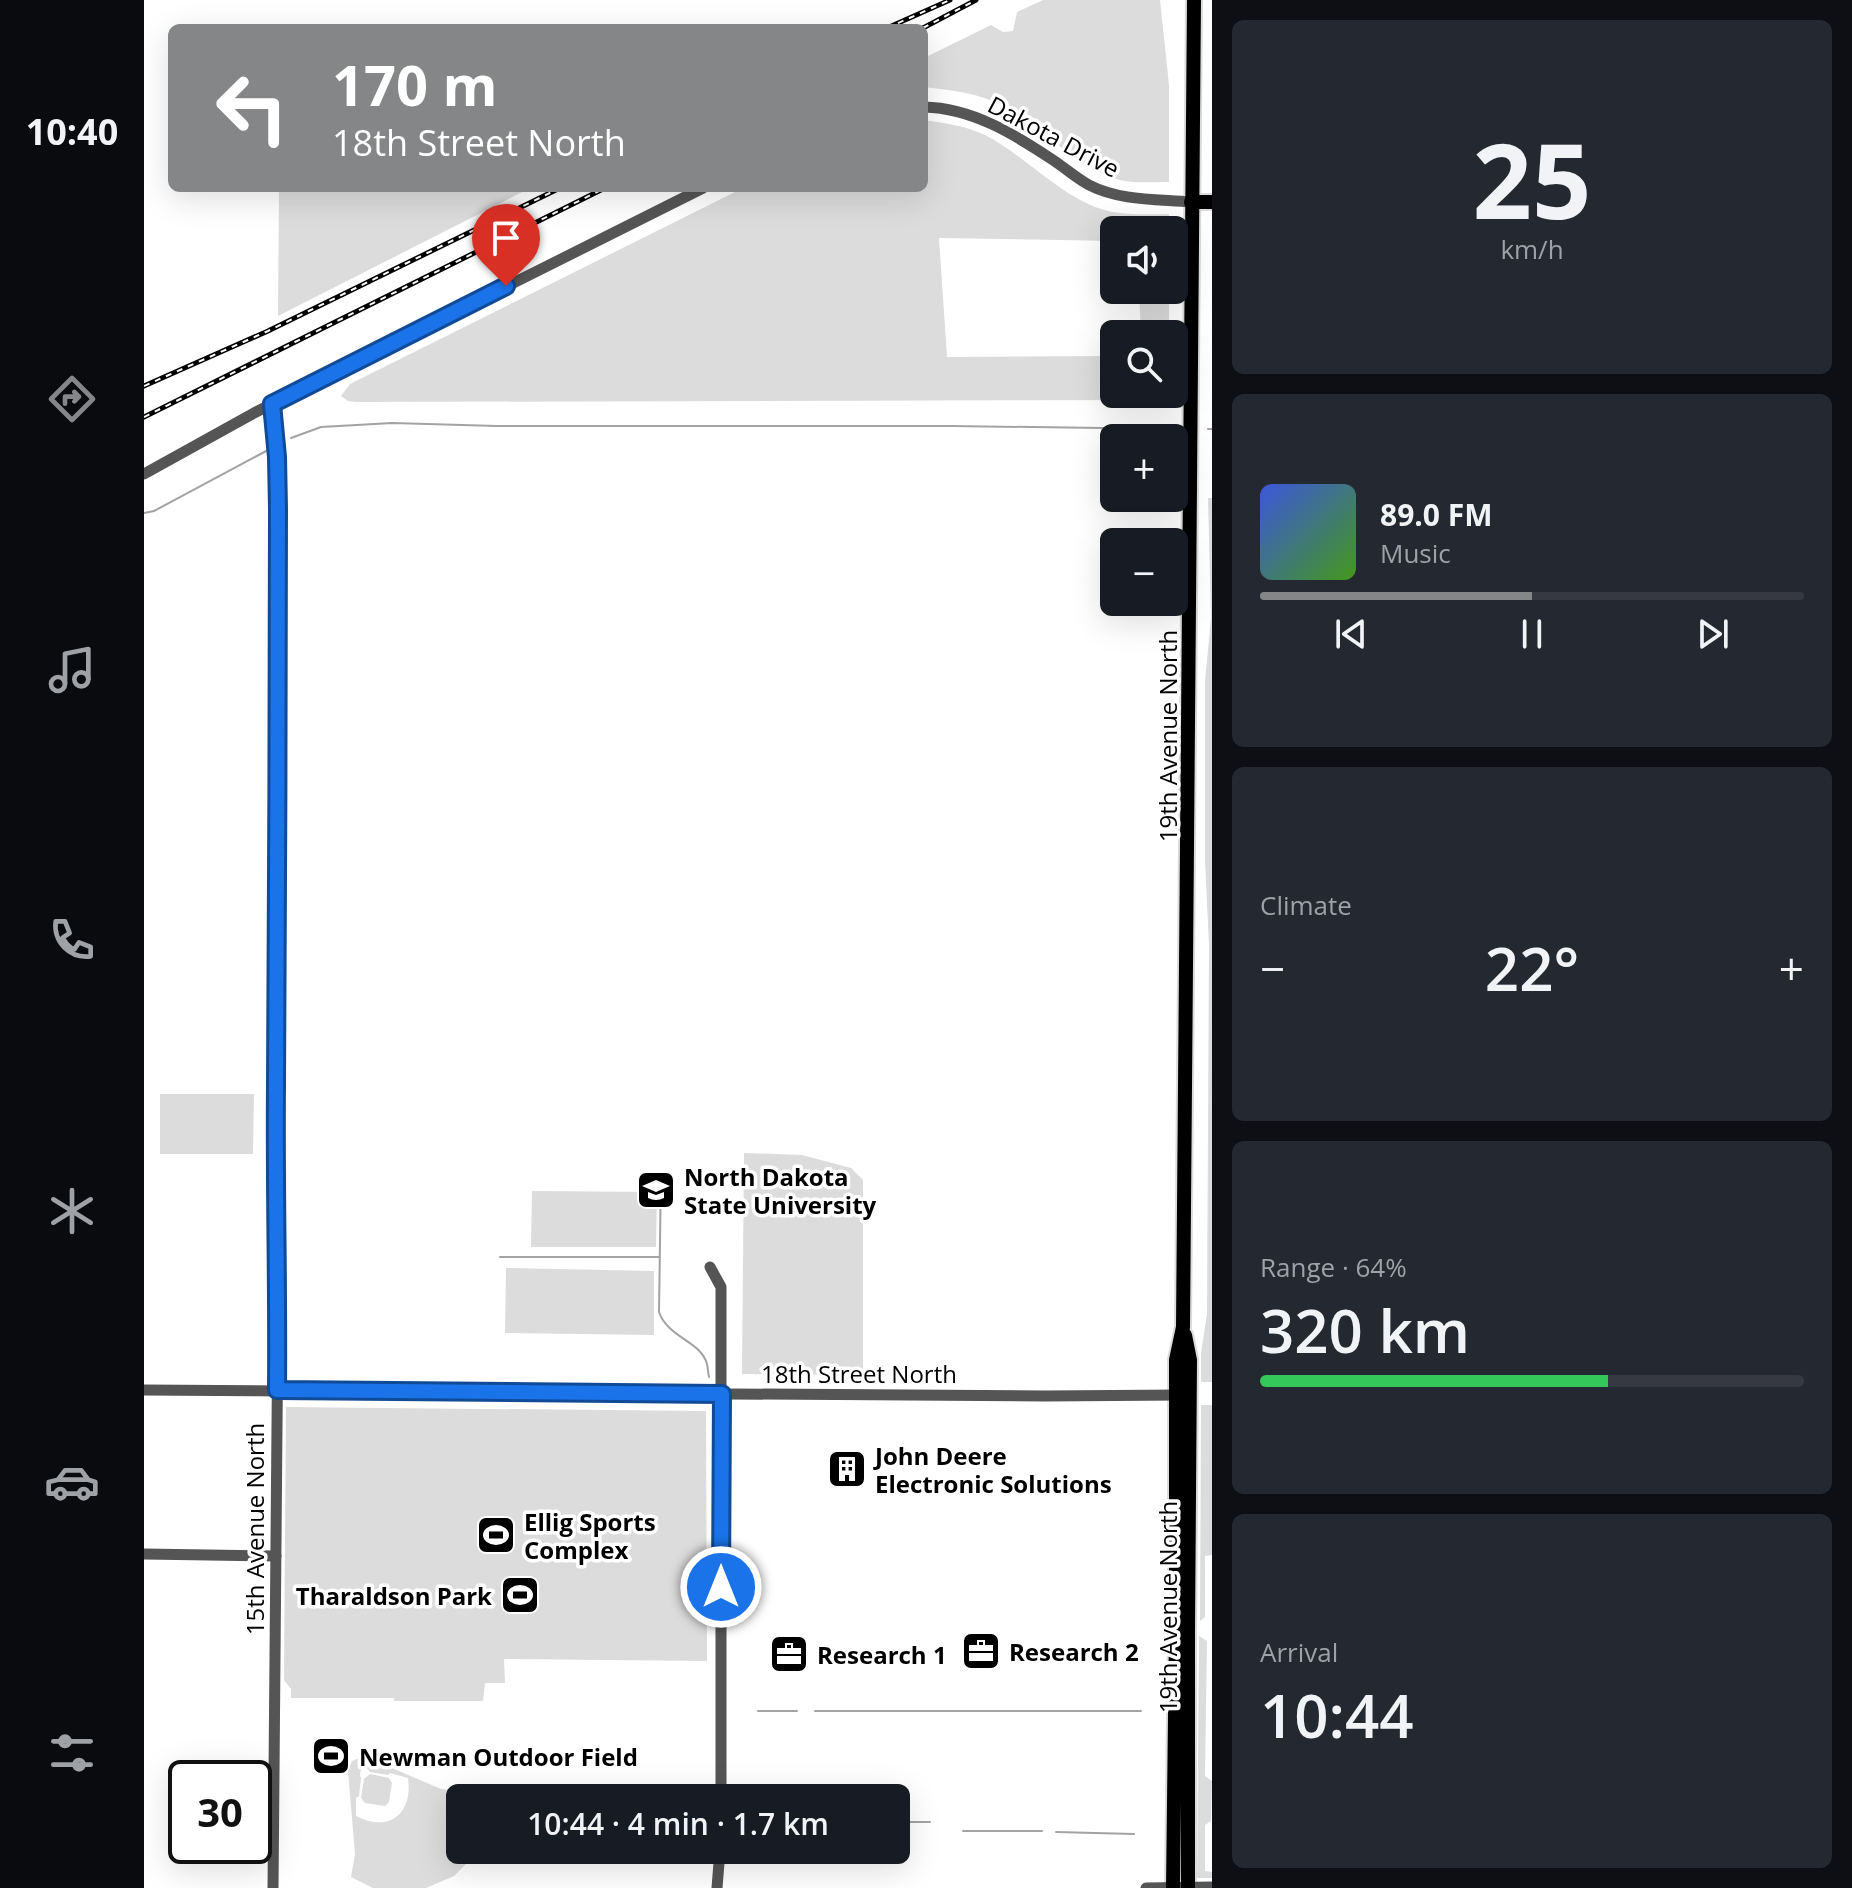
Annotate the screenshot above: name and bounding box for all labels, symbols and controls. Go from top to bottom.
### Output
text: 170 m [332,46,498,122]
icon: left [200,56,304,160]
street label: Dakota Drive [982,87,1126,185]
text: 10:40 [26,107,118,156]
text: 25 [1473,108,1591,249]
text: 18th Street North [332,118,626,167]
pin [472,204,540,286]
icon: arrive [484,216,528,260]
map controls [1100,216,1188,616]
button: sound [1100,216,1188,304]
text: km/h [1500,231,1564,267]
button: search [1100,320,1188,408]
icon: directions [44,371,100,427]
button: + [1100,424,1188,512]
text: 89.0 FM [1380,494,1493,535]
button: − [1100,528,1188,616]
text: Music [1380,535,1451,571]
icon: previous [1329,612,1373,656]
icon: pause [1510,612,1554,656]
icon: next [1691,612,1735,656]
street label: 19th Avenue North [1151,630,1184,842]
icon: music [44,642,100,698]
text: Climate [1260,887,1352,923]
icon: phone [44,912,100,968]
text: 22° [1485,927,1579,1009]
text: − [1260,938,1285,998]
text: + [1779,938,1804,998]
place label: North Dakota State University [684,1160,877,1221]
school or university icon: North Dakota State University [635,1169,677,1211]
icon: climate [44,1183,100,1239]
text: Range · 64% [1260,1249,1407,1285]
text: 320 km [1260,1289,1470,1371]
street label: 18th Street North [761,1357,957,1390]
street label: 15th Avenue North [238,1423,271,1635]
place label: John Deere Electronic Solutions [873,1439,1112,1500]
building icon: John Deere Electronic Solutions [826,1448,868,1490]
icon: car [44,1454,100,1510]
street label: 19th Avenue North [1151,1501,1184,1713]
place label: Ellig Sports Complex [524,1505,656,1566]
sports icon: Ellig Sports Complex [475,1514,517,1556]
position arrow [679,1545,763,1629]
sports icon: Tharaldson Park [499,1574,541,1616]
place label: Tharaldson Park [296,1579,492,1612]
office icon: Research 2 [960,1630,1002,1672]
office icon: Research 1 [768,1633,810,1675]
text: Arrival [1260,1634,1338,1670]
place label: Research 2 [1009,1635,1139,1668]
place label: Research 1 [817,1638,947,1671]
text: 10:44 [1260,1674,1414,1756]
icon: filters [44,1725,100,1781]
sports icon: Newman Outdoor Field [310,1735,352,1777]
place label: Newman Outdoor Field [359,1740,638,1773]
speed limit sign: 30 [168,1760,272,1864]
text: 10:44 · 4 min · 1.7 km [527,1803,829,1844]

